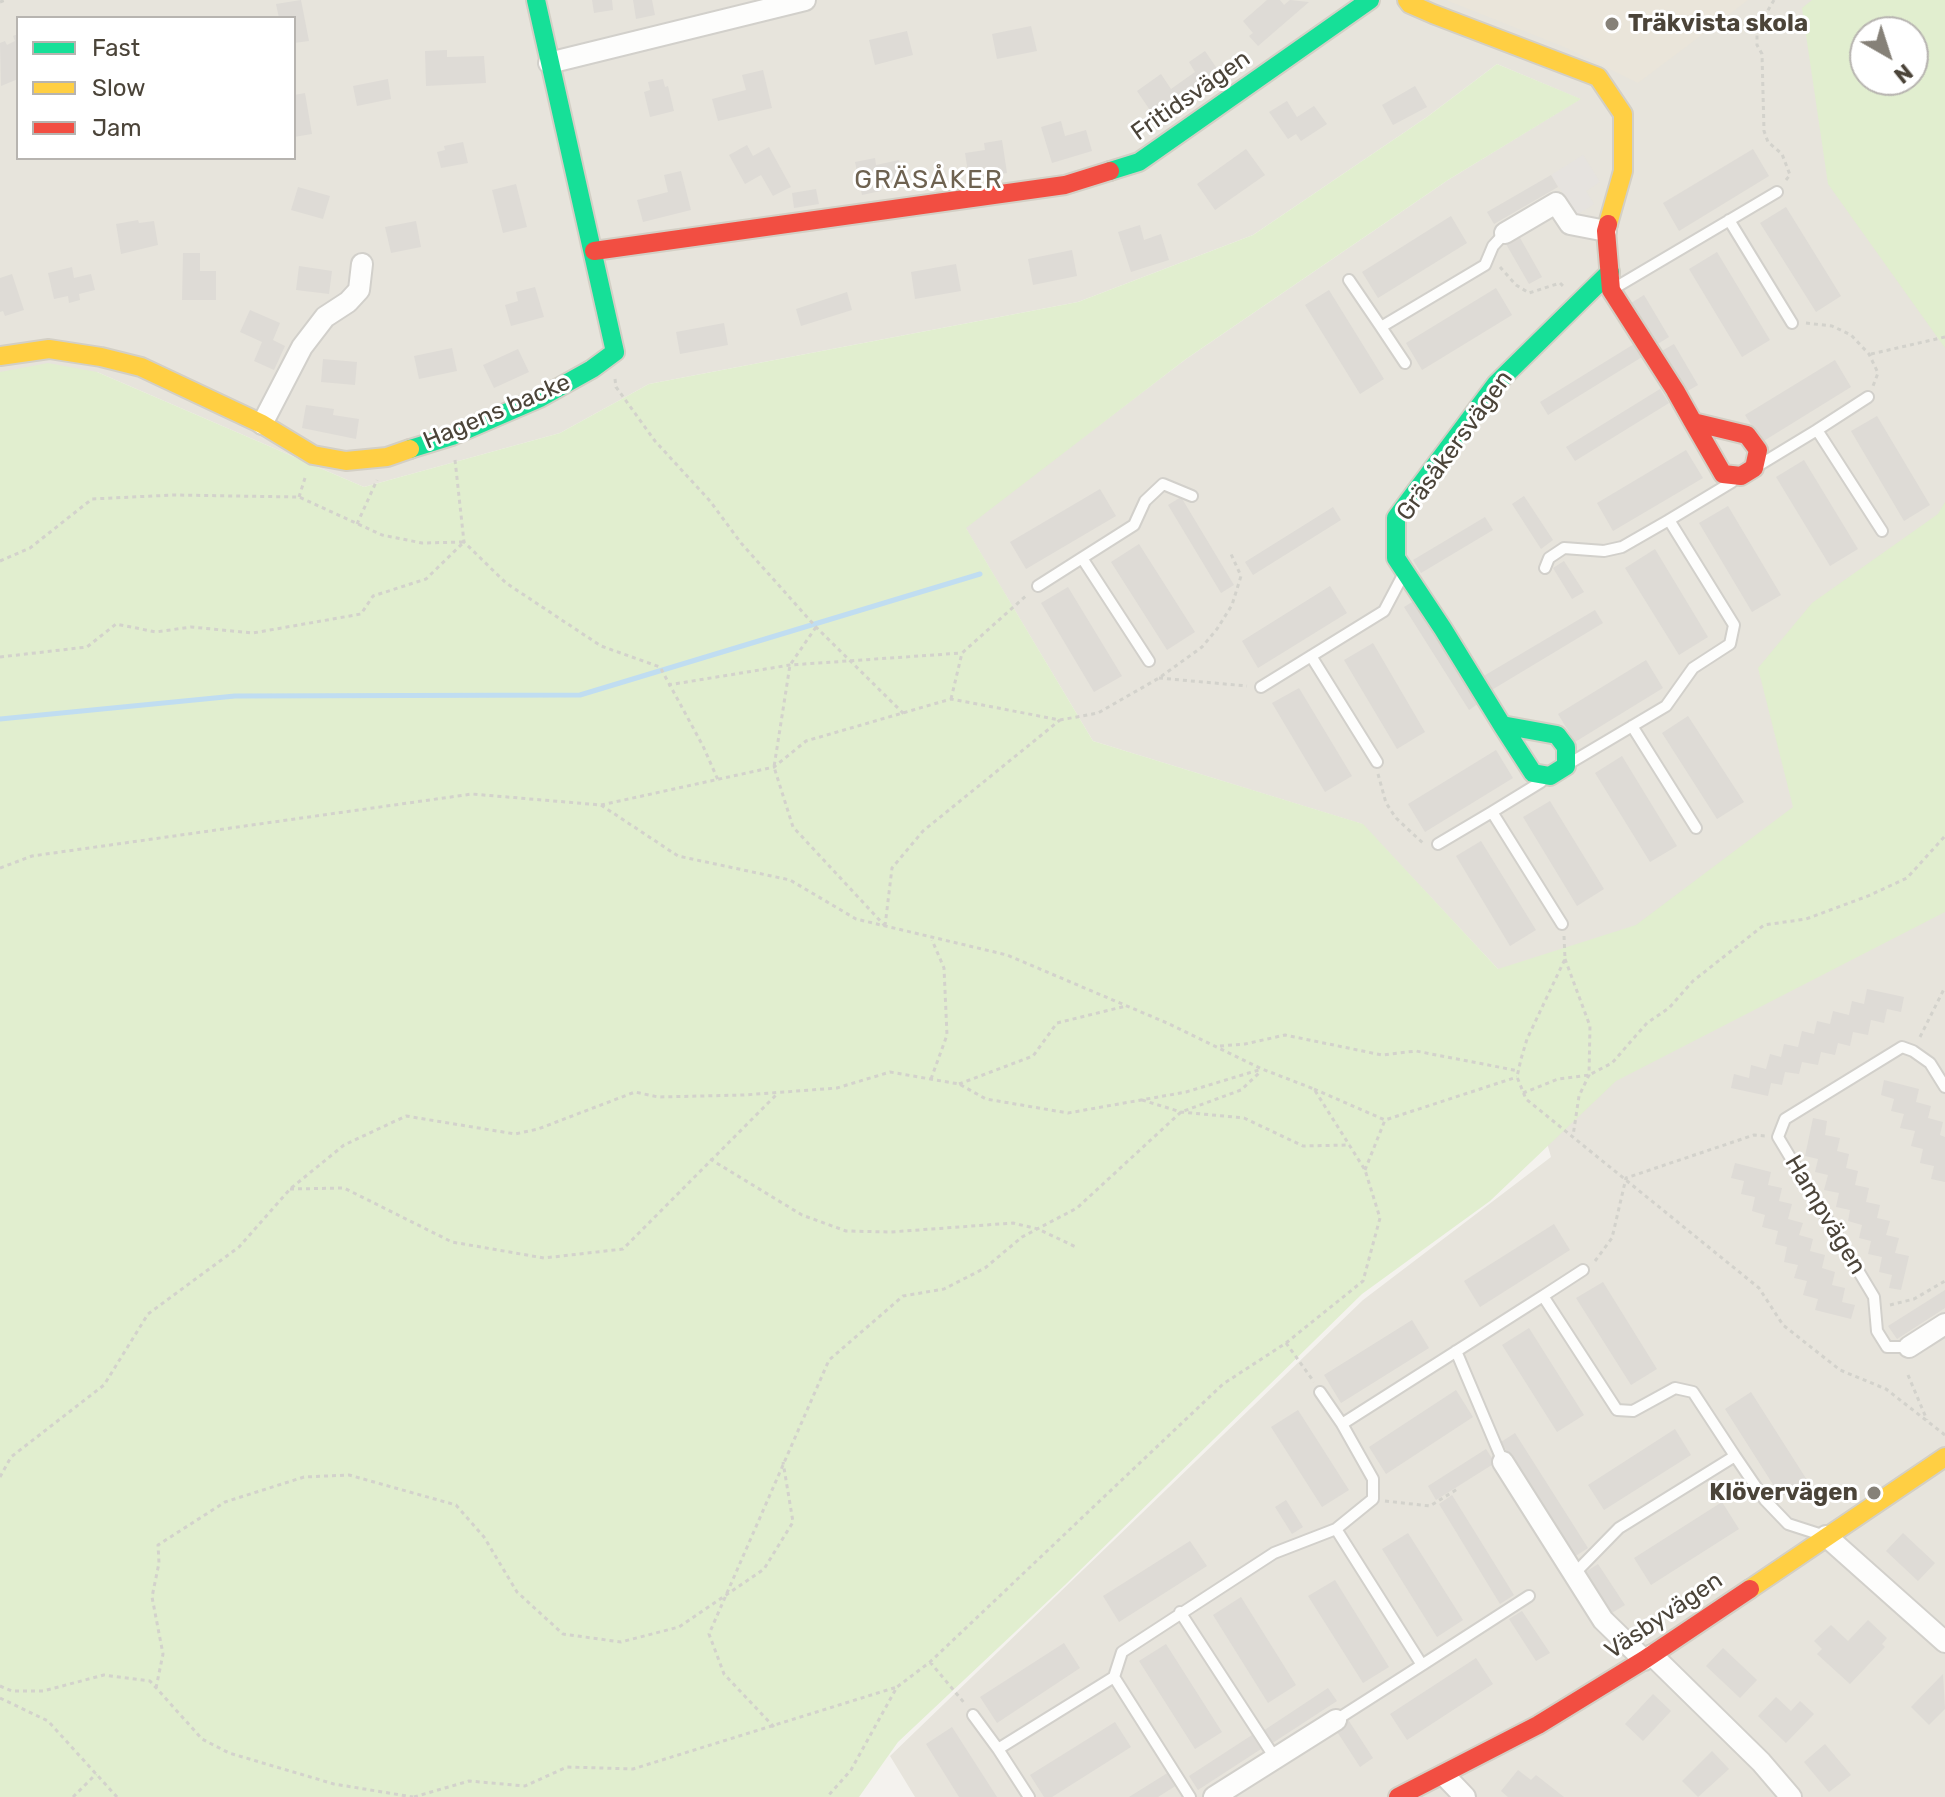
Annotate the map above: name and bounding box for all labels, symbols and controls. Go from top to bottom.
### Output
place label: Träkvista skola [1628,10,1808,38]
marker: Träkvista skola [1603,15,1621,33]
legend [16,16,296,160]
north arrow [1849,16,1929,96]
text: Fast [92,34,140,62]
street label: Fritidsvägen [1126,45,1256,147]
text: N [1889,58,1918,89]
text: Slow [92,74,145,102]
text: Jam [92,114,142,142]
district label: GRÄSÅKER [854,164,1004,196]
street label: Gräsåkersvägen [1391,365,1519,527]
street label: Hagens backe [419,368,575,456]
street label: Hampvägen [1778,1150,1872,1280]
place label: Klövervägen [1709,1479,1858,1507]
marker: Klövervägen [1865,1484,1883,1502]
street label: Väsbyvägen [1600,1566,1728,1666]

